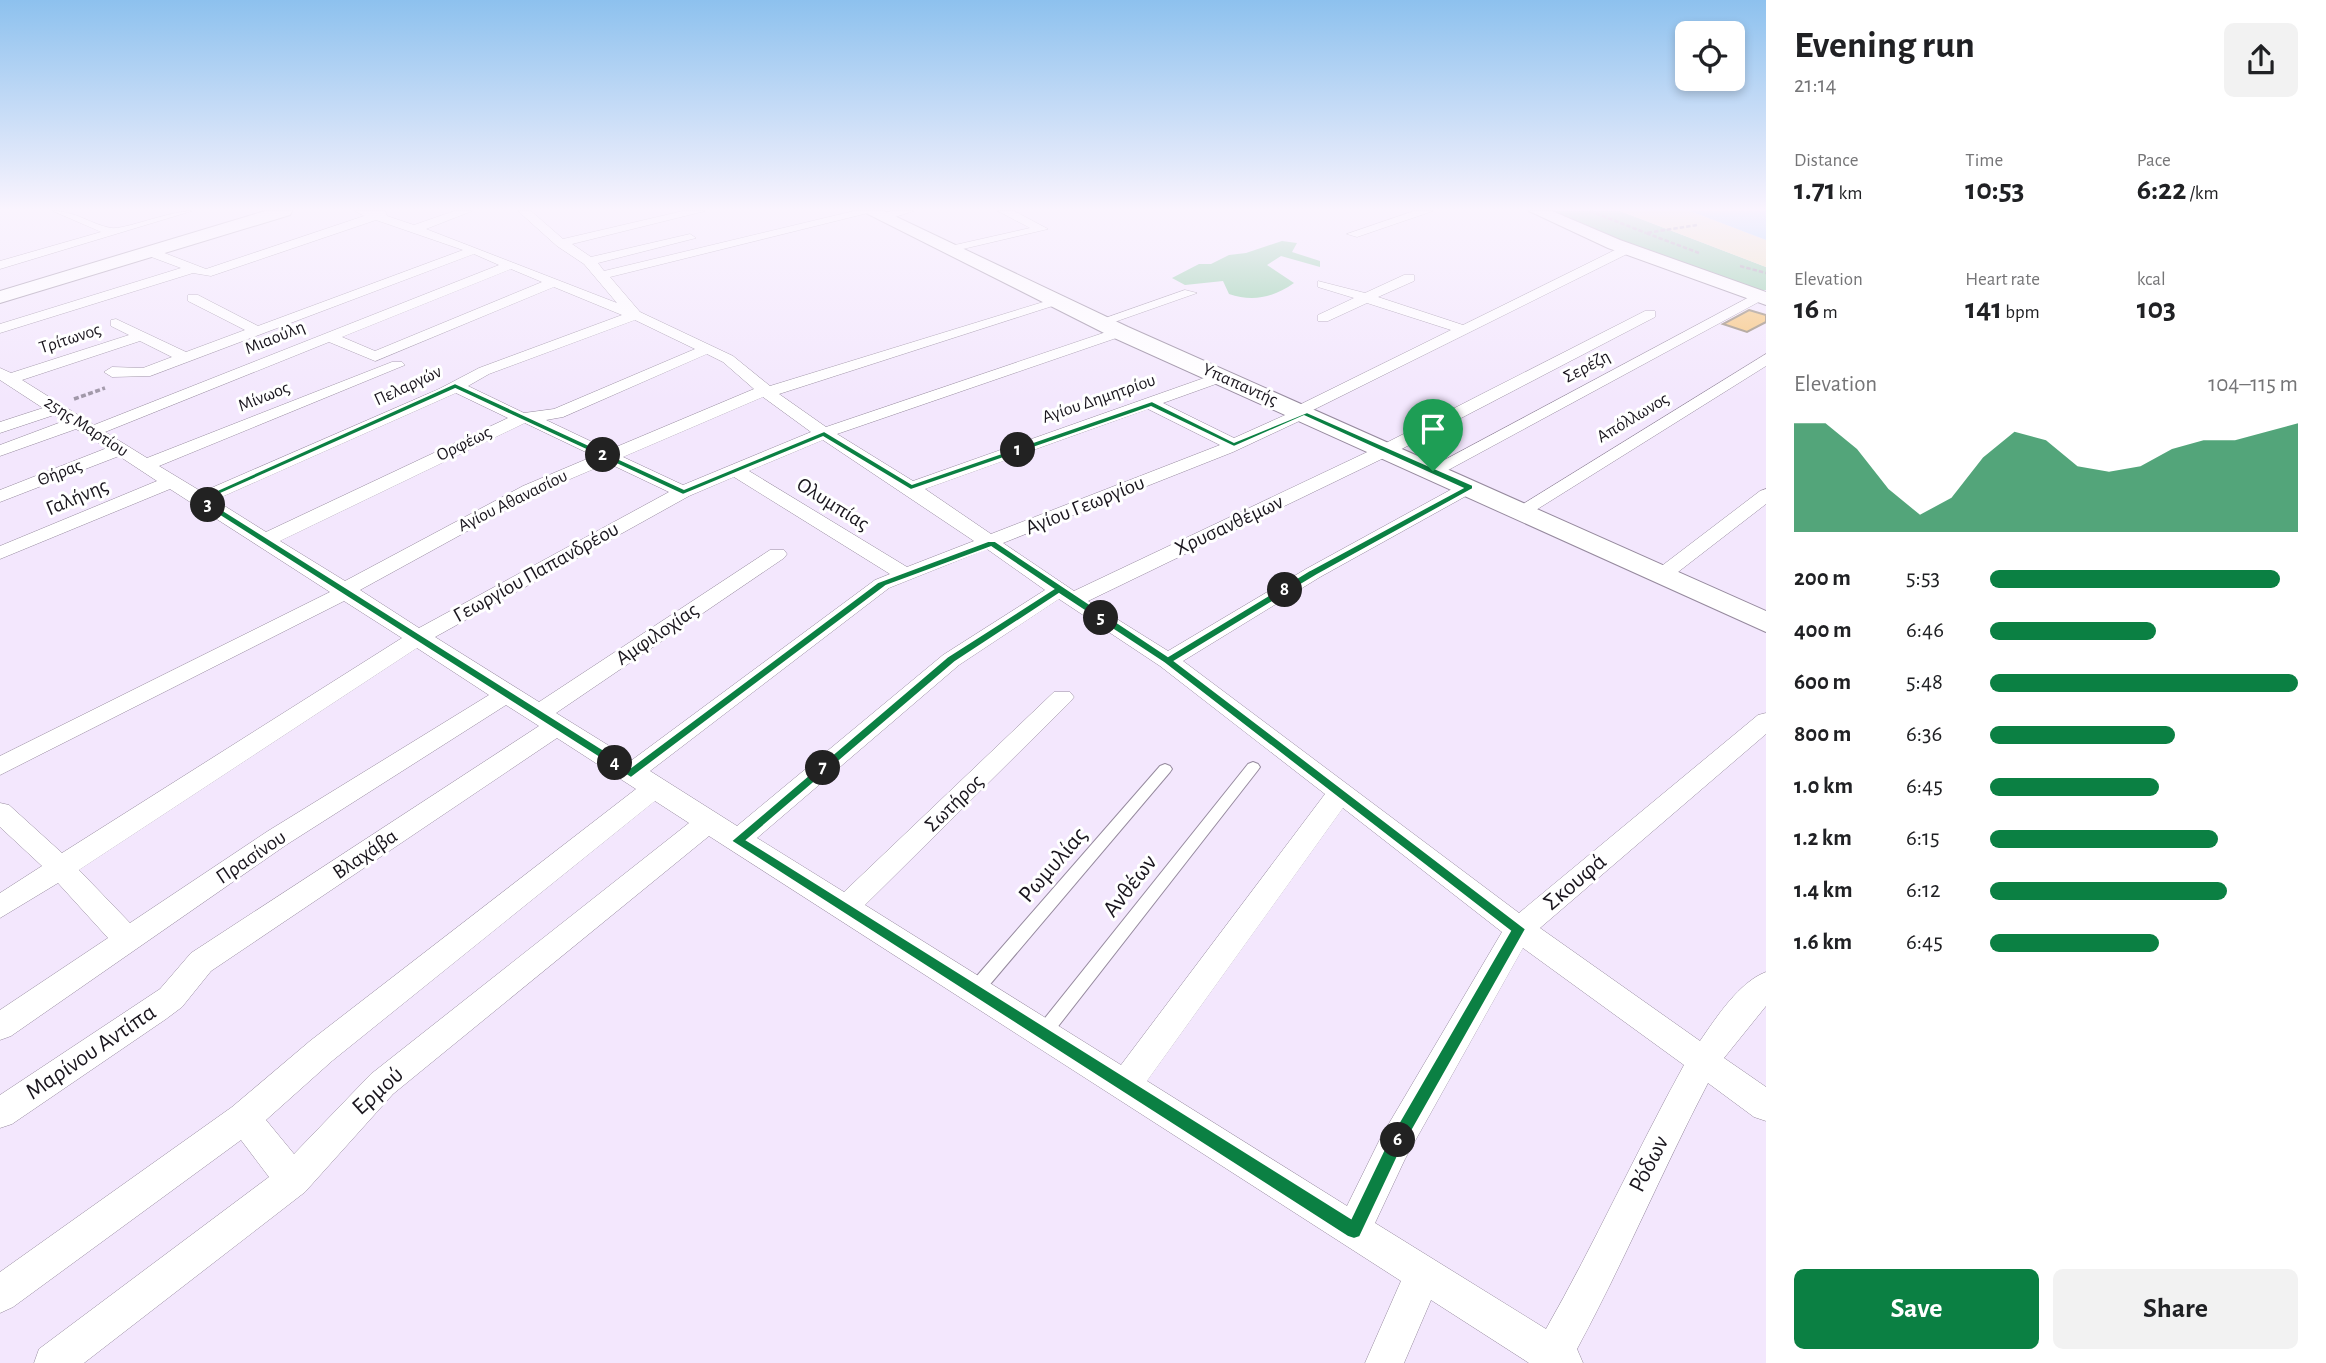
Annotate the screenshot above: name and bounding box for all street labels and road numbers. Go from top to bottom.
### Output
street label: Μιαούλη [242,318,308,358]
street label: Τρίτωνος [37,320,103,357]
street label: Σερέζη [1561,347,1613,387]
street label: Υπαπαντής [1200,360,1280,410]
street label: Πελαργών [372,362,445,409]
street label: Αγίου Δημητρίου [1040,370,1158,427]
street label: Μίνωος [235,378,292,415]
street label: Απόλλωνος [1594,390,1672,446]
street label: 25ης Μαρτίου [41,392,132,461]
street label: Ορφέως [434,423,494,465]
street label: Θήρας [35,456,85,490]
street label: Αγίου Αθανασίου [455,466,571,535]
street label: Αγίου Γεωργίου [1022,472,1148,538]
street label: Ολυμπίας [793,474,873,534]
street label: Γαλήνης [43,475,111,519]
street label: Χρυσανθέμων [1172,491,1287,559]
street label: Γεωργίου Παπανδρέου [450,518,622,626]
street label: Αμφιλοχίας [612,599,702,669]
street label: Σωτήρος [921,770,987,836]
street label: Ρωμυλίας [1014,823,1092,907]
street label: Βλαχάβα [329,825,401,883]
street label: Πρασίνου [212,826,290,888]
street label: Σκουφά [1539,849,1611,915]
street label: Ανθέων [1098,850,1162,922]
street label: Μαρίνου Αντίπα [22,1000,160,1104]
street label: Ερμού [348,1062,408,1120]
street label: Ρόδων [1625,1132,1673,1196]

